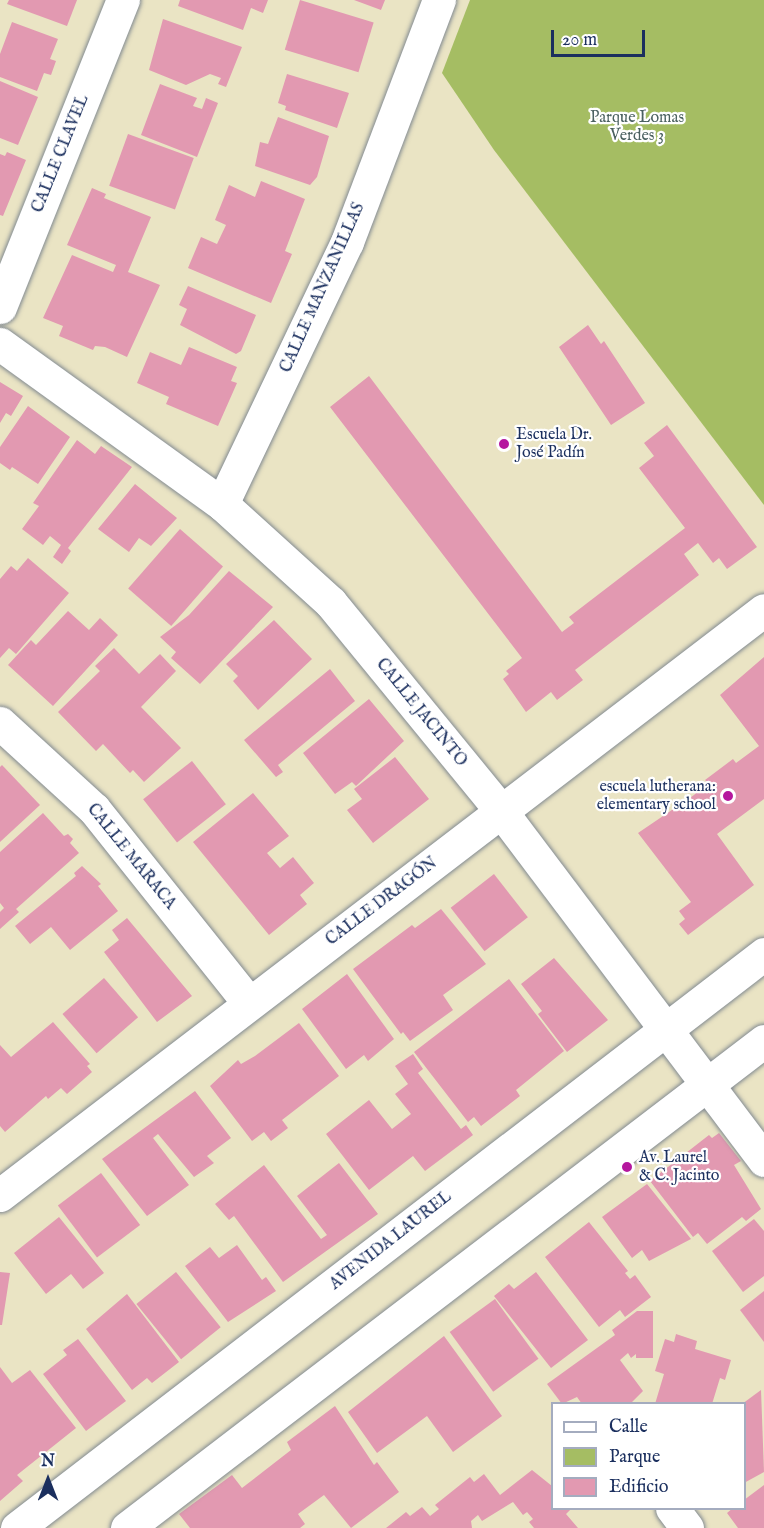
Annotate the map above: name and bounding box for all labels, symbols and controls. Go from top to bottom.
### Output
scale bar [554,18,648,56]
text: 20 m [562,29,597,52]
street label: CALLE CLAVEL [29,92,93,216]
park label: Parque Lomas Verdes 3 [590,108,684,146]
street label: CALLE MANZANILLAS [277,200,369,376]
place label: Escuela Dr. José Padín [516,425,592,463]
marker: Escuela Dr. José Padín [497,437,511,451]
street label: CALLE JACINTO [372,655,470,771]
place label: escuela lutherana: elementary school [597,777,716,815]
marker: escuela lutherana: elementary school [721,789,735,803]
street label: CALLE MARACA [83,800,179,914]
street label: CALLE DRAGÓN [323,854,441,950]
place label: Av. Laurel & C. Jacinto [639,1148,719,1186]
marker: Av. Laurel & C. Jacinto [620,1160,634,1174]
street label: AVENIDA LAUREL [326,1188,456,1294]
legend [551,1402,746,1510]
text: Calle [609,1416,648,1439]
text: Parque [609,1446,660,1469]
north arrow [18,1450,78,1510]
text: N [41,1452,55,1472]
text: Edificio [609,1476,669,1499]

